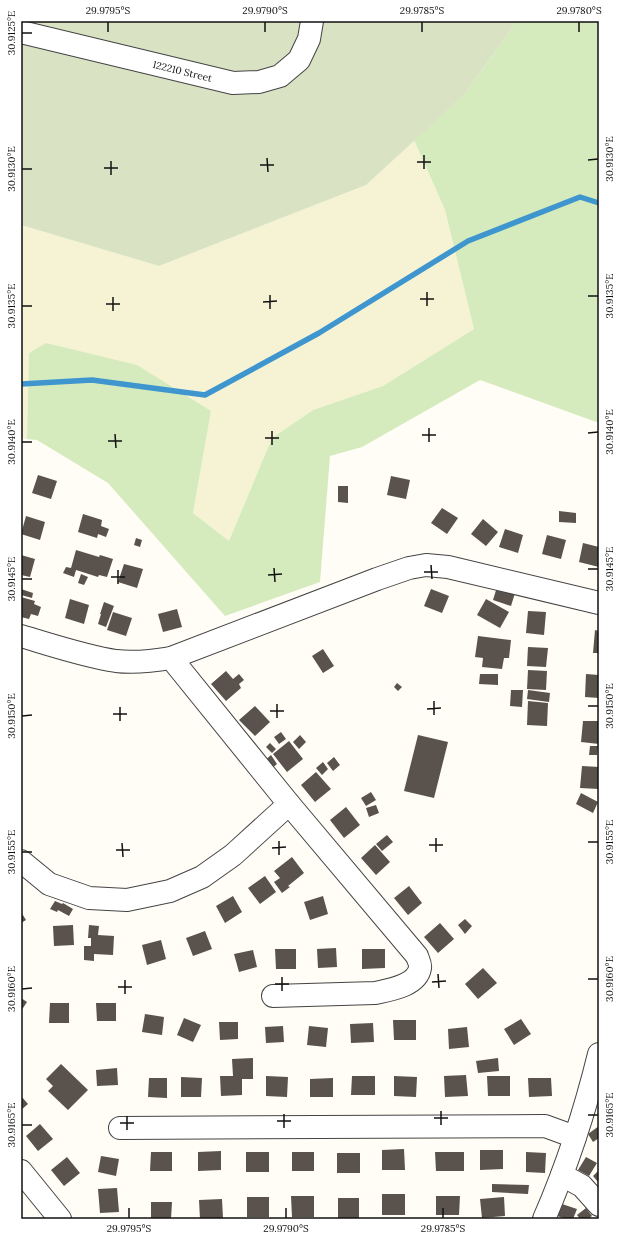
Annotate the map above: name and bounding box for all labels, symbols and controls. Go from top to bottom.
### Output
text: 29.9795°S [86,4,131,17]
text: 29.9790°S [242,4,288,17]
text: 29.9785°S [400,4,445,17]
text: 29.9780°S [556,4,602,17]
text: 30.9125°E [5,11,18,55]
street label: 122210 Street [151,58,213,85]
text: 30.9130°E [603,136,616,182]
text: 30.9130°E [5,146,18,192]
text: 30.9135°E [603,274,616,318]
text: 30.9135°E [5,284,18,328]
text: 30.9140°E [603,409,616,455]
text: 30.9140°E [5,419,18,465]
text: 30.9145°E [603,547,616,591]
text: 30.9145°E [5,557,18,601]
text: 30.9150°E [603,683,616,729]
text: 30.9150°E [5,693,18,739]
text: 30.9155°E [603,820,616,864]
text: 30.9155°E [5,830,18,874]
text: 30.9160°E [603,956,616,1002]
text: 30.9160°E [5,966,18,1012]
text: 30.9165°E [603,1093,616,1138]
text: 30.9165°E [5,1103,18,1148]
text: 29.9795°S [107,1222,152,1235]
text: 29.9790°S [263,1222,309,1235]
text: 29.9785°S [421,1222,466,1235]

